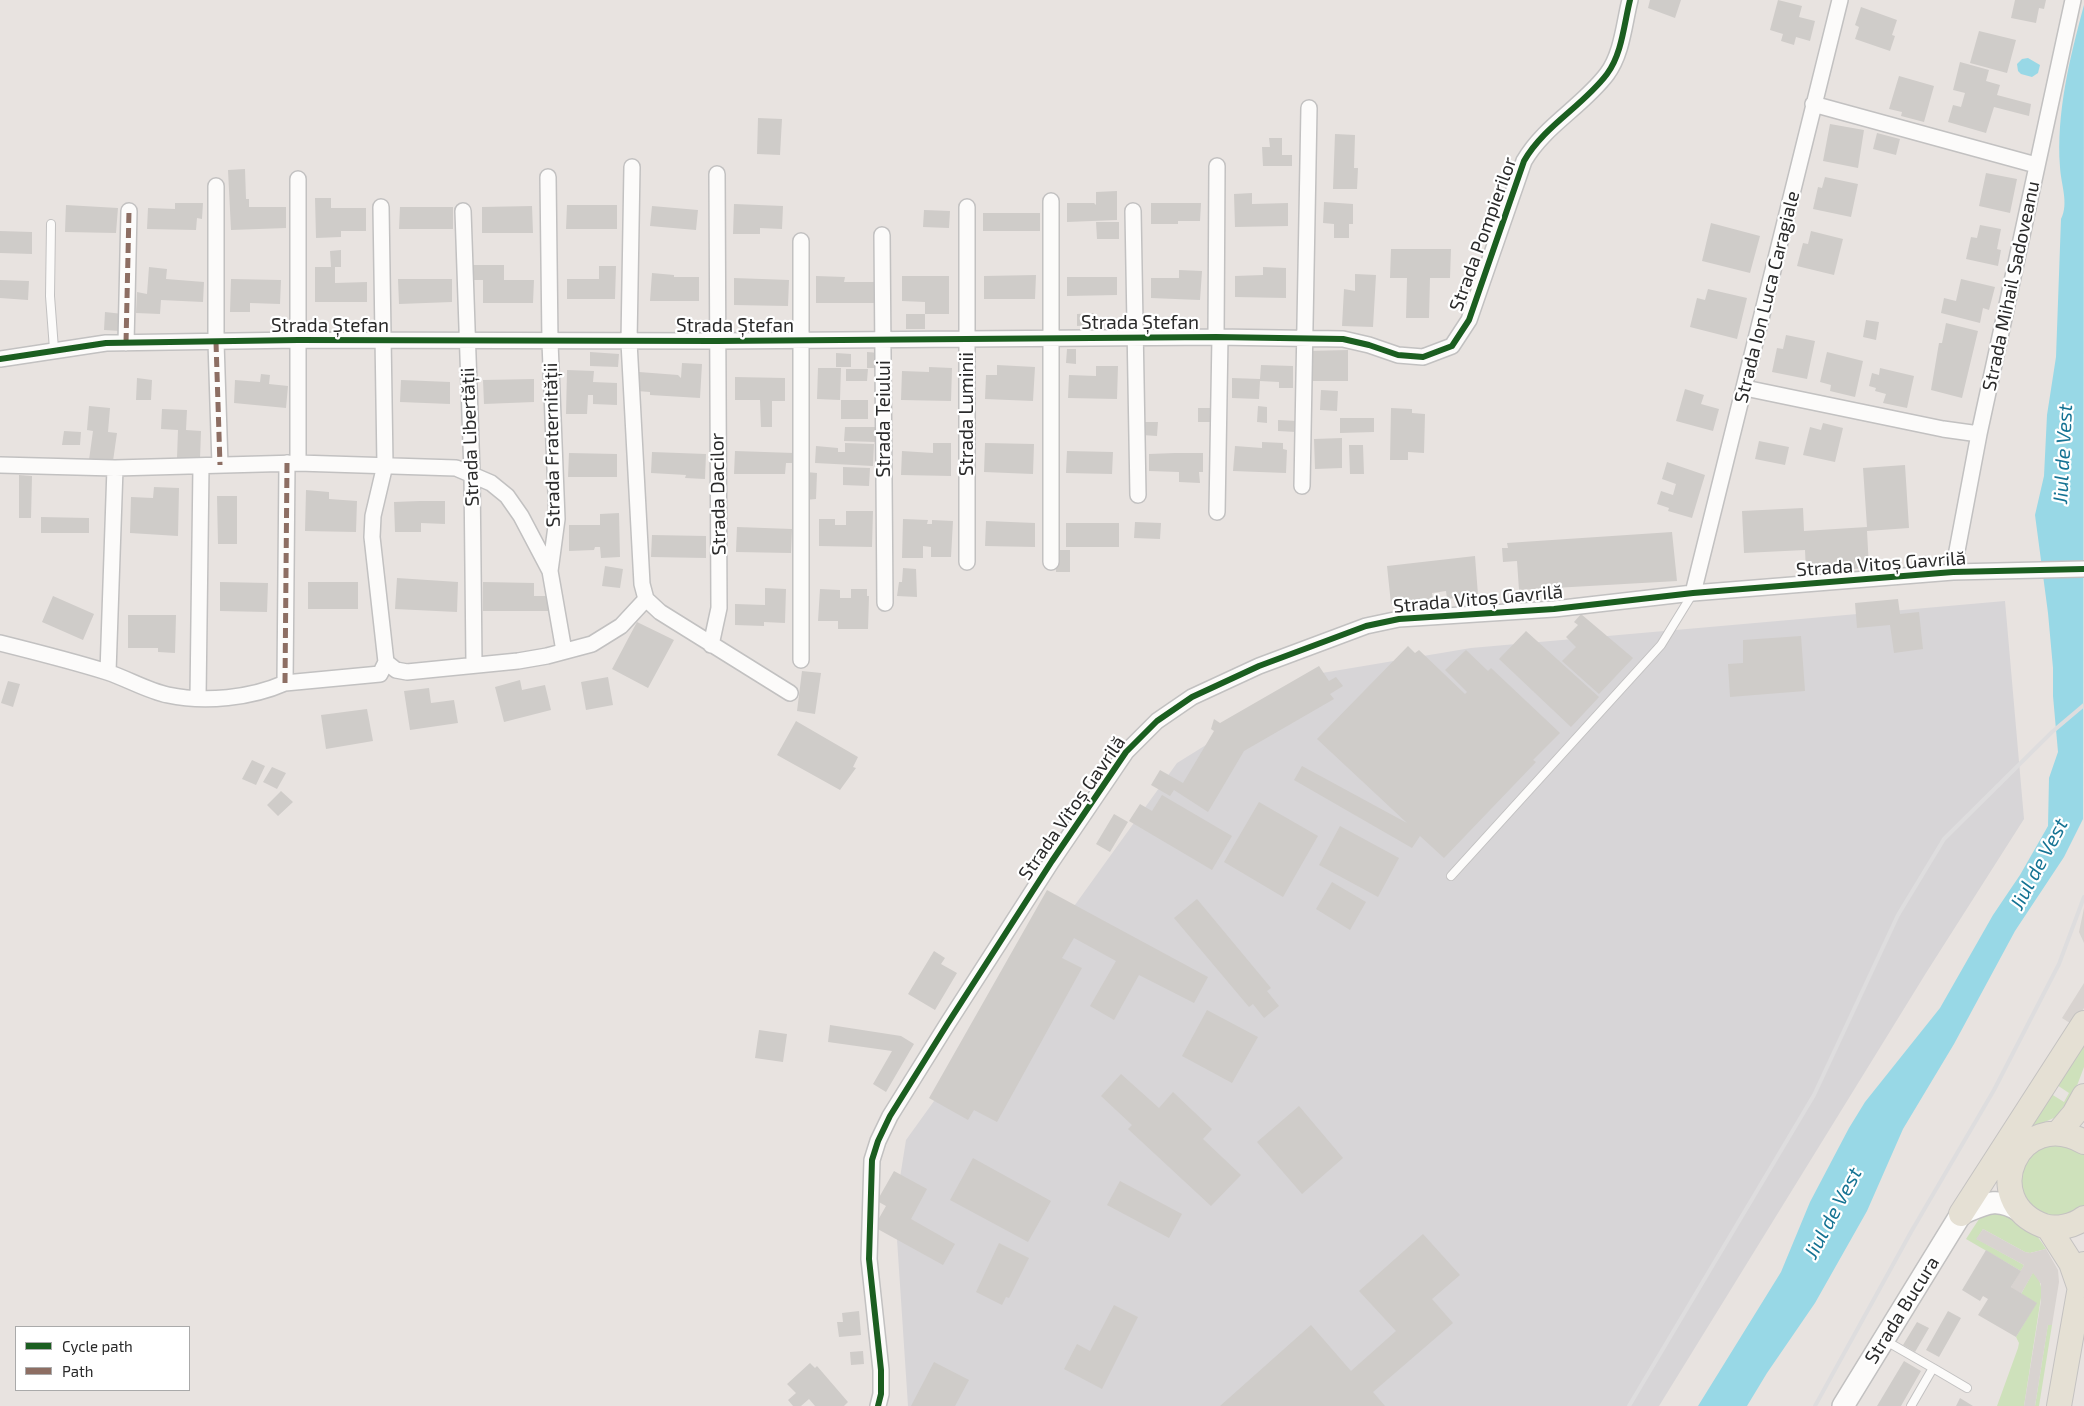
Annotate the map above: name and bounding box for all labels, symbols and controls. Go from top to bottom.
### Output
street label: Strada Pompierilor [1445,154,1521,314]
street label: Strada Mihail Sadoveanu [1978,179,2044,393]
street label: Strada Ion Luca Caragiale [1730,189,1804,405]
street label: Strada Ștefan [1081,312,1199,334]
street label: Strada Ștefan [271,315,389,337]
street label: Strada Ștefan [676,315,794,337]
street label: Strada Luminii [956,352,978,476]
street label: Strada Teiului [873,360,895,478]
street label: Strada Fraternității [539,363,565,527]
street label: Strada Libertății [456,367,484,507]
water label: Jiul de Vest [2048,404,2078,504]
street label: Strada Dacilor [706,433,730,555]
street label: Strada Vitoș Gavrilă [1795,547,1967,581]
street label: Strada Vitoș Gavrilă [1392,580,1564,618]
street label: Strada Vitoș Gavrilă [1014,732,1130,884]
water label: Jiul de Vest [2005,814,2073,914]
water label: Jiul de Vest [1799,1163,1867,1263]
street label: Strada Bucura [1860,1252,1944,1368]
legend [15,1326,190,1391]
text: Cycle path [62,1337,133,1355]
text: Path [62,1362,93,1380]

